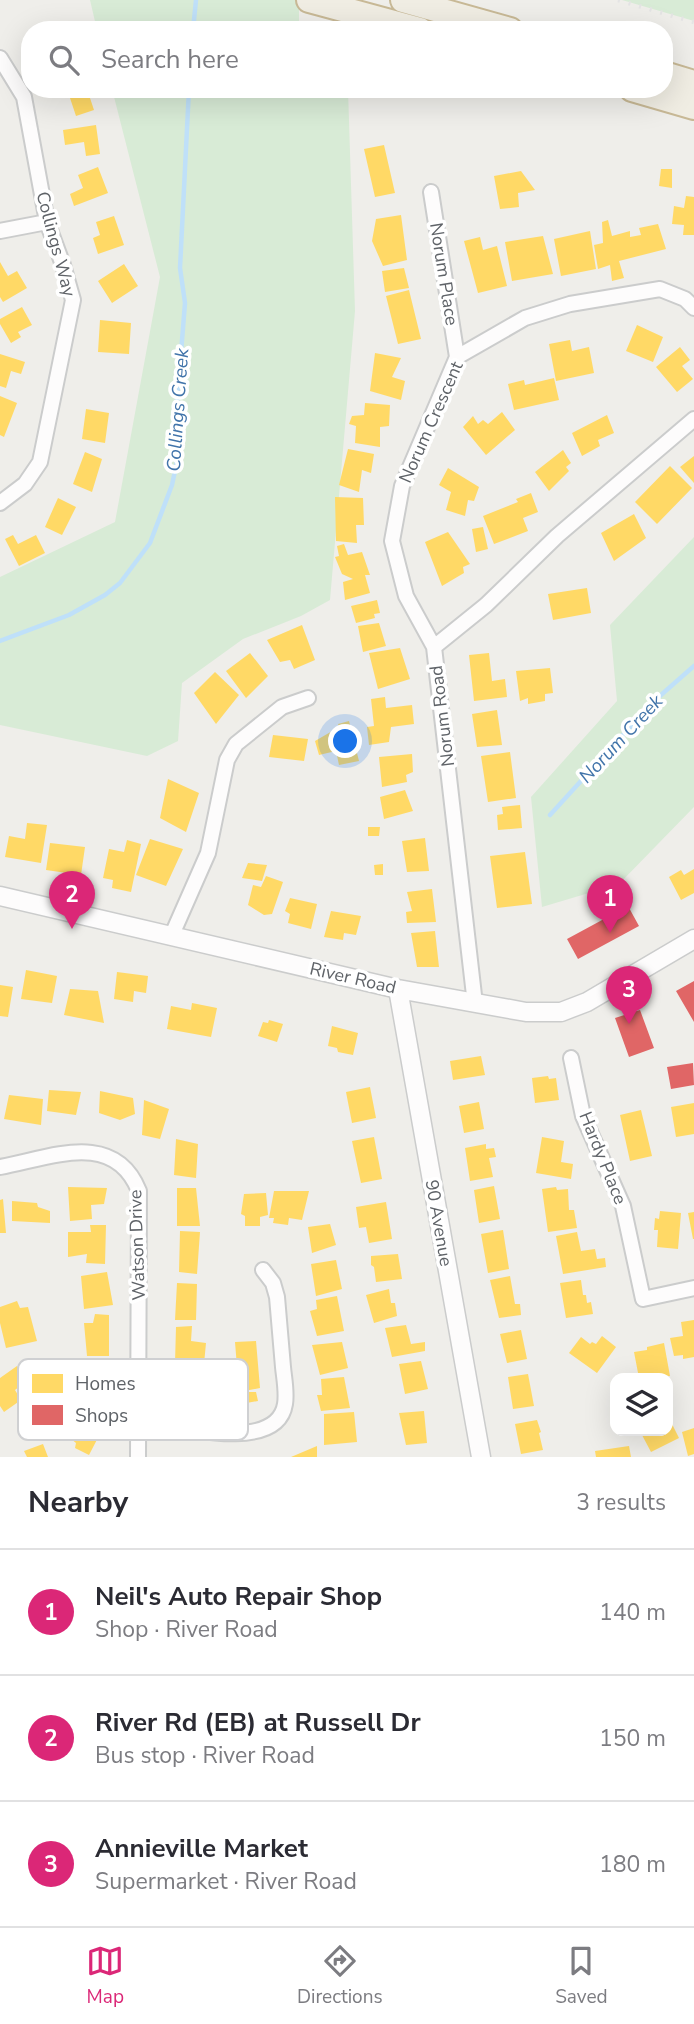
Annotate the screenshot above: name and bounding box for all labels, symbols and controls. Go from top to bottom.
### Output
search box [21,21,673,98]
icon: search [45,41,83,79]
text: Search here [101,42,239,77]
street label: Collings Way [30,189,82,300]
street label: Norum Place [424,221,464,327]
water label: Collings Creek [161,347,195,472]
street label: Norum Crescent [393,357,469,487]
street label: Norum Road [424,664,460,768]
water label: Norum Creek [573,689,669,789]
your location [328,724,362,758]
pin: 2 [49,871,95,929]
pin: 1 [587,875,633,933]
street label: River Road [307,956,399,1000]
pin: 3 [606,966,652,1024]
street label: Hardy Place [574,1108,632,1208]
street label: 90 Avenue [420,1178,458,1268]
street label: Watson Drive [123,1189,151,1301]
legend [18,1359,248,1440]
text: Homes [75,1371,136,1397]
map controls [610,1373,673,1436]
button: layers [610,1373,673,1436]
text: Shops [75,1403,128,1429]
text: Nearby [28,1482,128,1523]
text: 3 results [576,1487,666,1518]
text: Neil's Auto Repair Shop [95,1579,382,1614]
text: 1 [44,1597,58,1628]
text: 140 m [599,1597,666,1628]
text: Shop · River Road [95,1614,278,1645]
text: River Rd (EB) at Russell Dr [95,1705,421,1740]
text: 2 [44,1723,58,1754]
text: 150 m [599,1723,666,1754]
text: Bus stop · River Road [95,1740,315,1771]
text: Annieville Market [95,1831,308,1866]
text: 3 [44,1849,58,1880]
text: 180 m [599,1849,666,1880]
text: Supermarket · River Road [95,1866,357,1897]
tab: Map [86,1942,124,2010]
tab: Directions [297,1942,383,2010]
tab: Saved [555,1942,608,2010]

